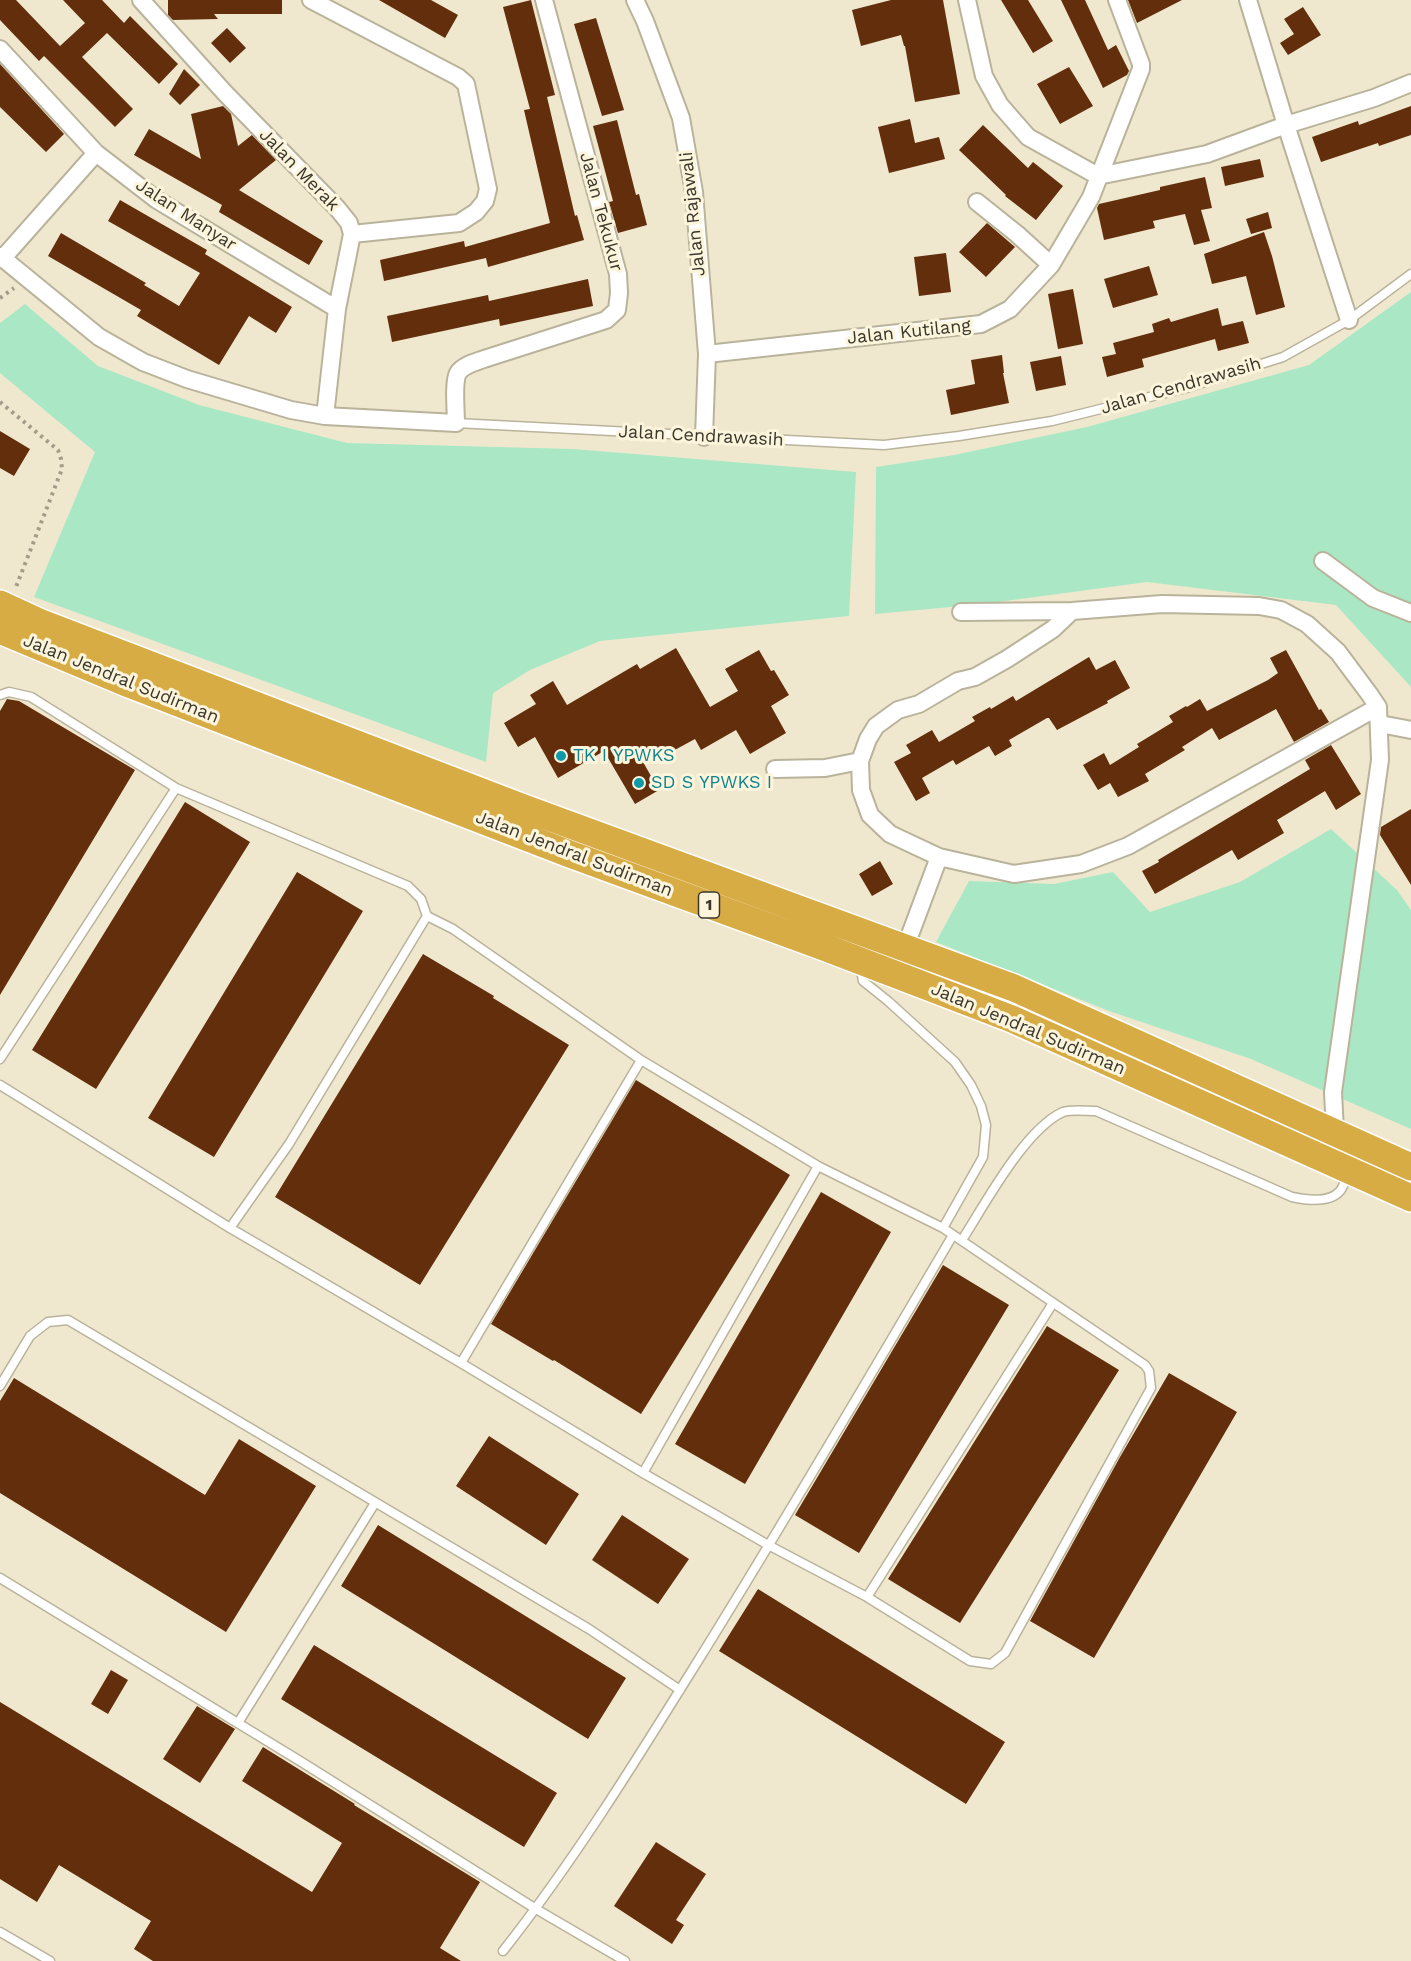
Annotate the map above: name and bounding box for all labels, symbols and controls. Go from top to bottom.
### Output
street label: Jalan Merak [254,124,344,216]
street label: Jalan Tekukur [575,150,627,274]
street label: Jalan Rajawali [676,151,710,277]
street label: Jalan Manyar [131,174,241,256]
street label: Jalan Kutilang [846,315,972,349]
street label: Jalan Cendrawasih [1098,353,1264,419]
street label: Jalan Cendrawasih [618,421,784,451]
street label: Jalan Jendral Sudirman [20,630,222,728]
place label: TK I YPWKS [573,745,674,767]
marker: TK I YPWKS [554,749,568,763]
place label: SD S YPWKS I [651,772,772,794]
marker: SD S YPWKS I [632,776,646,790]
street label: Jalan Jendral Sudirman [472,806,676,902]
road number: 1 [698,892,720,918]
street label: Jalan Jendral Sudirman [927,978,1129,1080]

